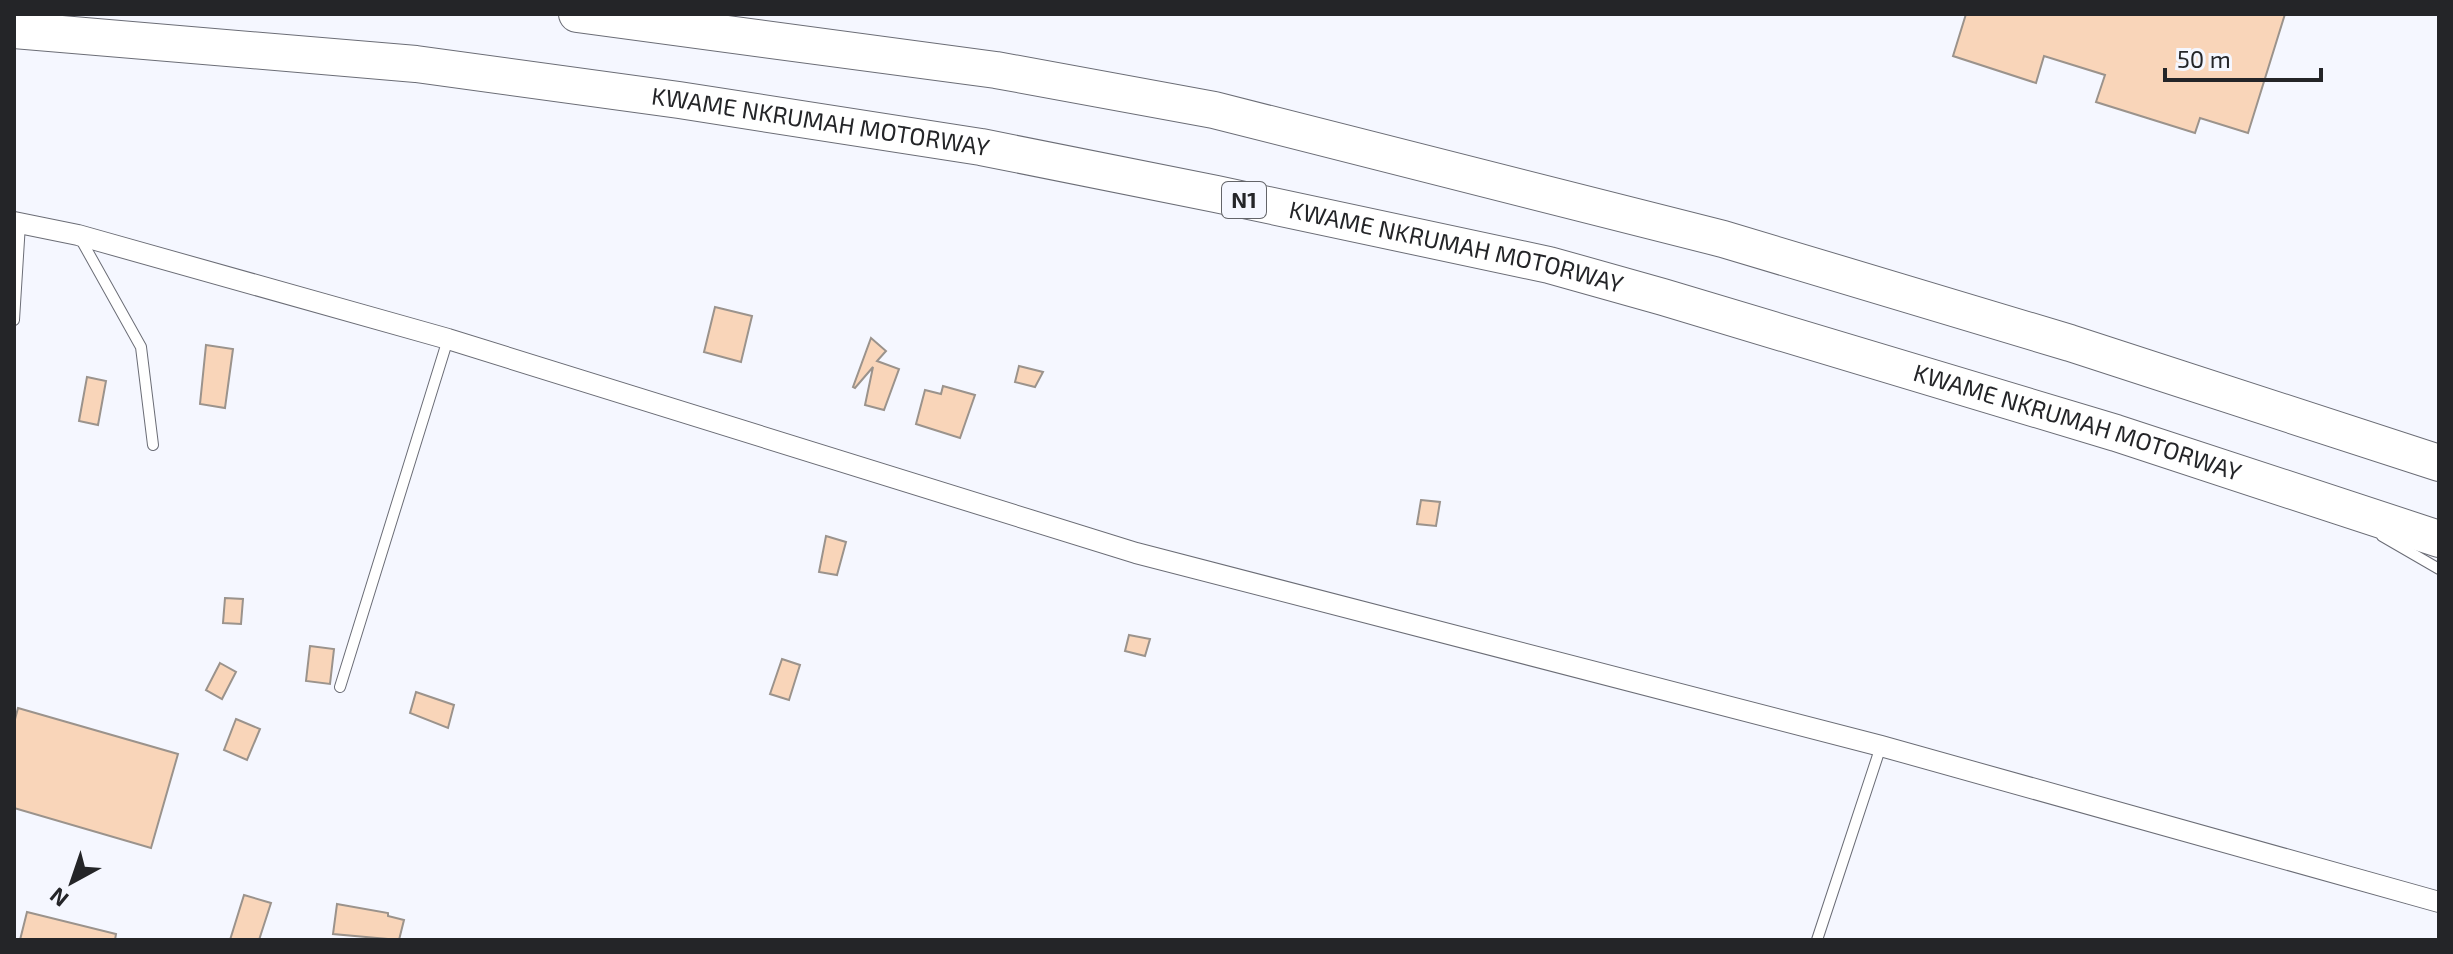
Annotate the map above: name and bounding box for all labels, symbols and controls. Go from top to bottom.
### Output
scale bar [2165,32,2321,82]
text: 50 m [2177,44,2231,73]
street label: KWAME NKRUMAH MOTORWAY [650,80,992,161]
road number: N1 [1222,182,1266,218]
street label: KWAME NKRUMAH MOTORWAY [1287,194,1627,298]
street label: KWAME NKRUMAH MOTORWAY [1910,357,2245,486]
north arrow [32,842,112,922]
text: N [44,883,73,913]

